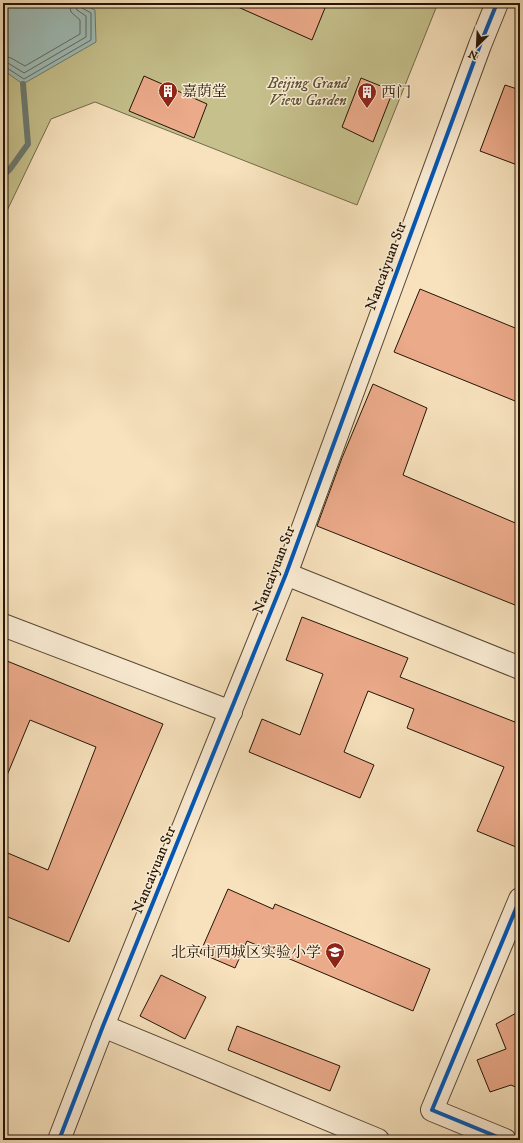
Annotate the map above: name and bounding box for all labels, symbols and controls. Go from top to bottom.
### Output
north arrow [457,26,497,66]
text: N [466,46,480,62]
park label: Beijing Grand View Garden [267,74,351,110]
building icon: 嘉荫堂 [157,80,179,108]
building icon: 西门 [356,81,378,109]
place label: 嘉荫堂 [182,82,227,101]
place label: 西门 [381,83,411,102]
street label: Nancaiyuan Str [361,219,411,313]
street label: Nancaiyuan Str [248,523,300,617]
street label: Nancaiyuan Str [128,823,180,917]
school or university icon: 北京市西城区实验小学 [324,941,346,969]
place label: 北京市西城区实验小学 [171,943,321,962]

